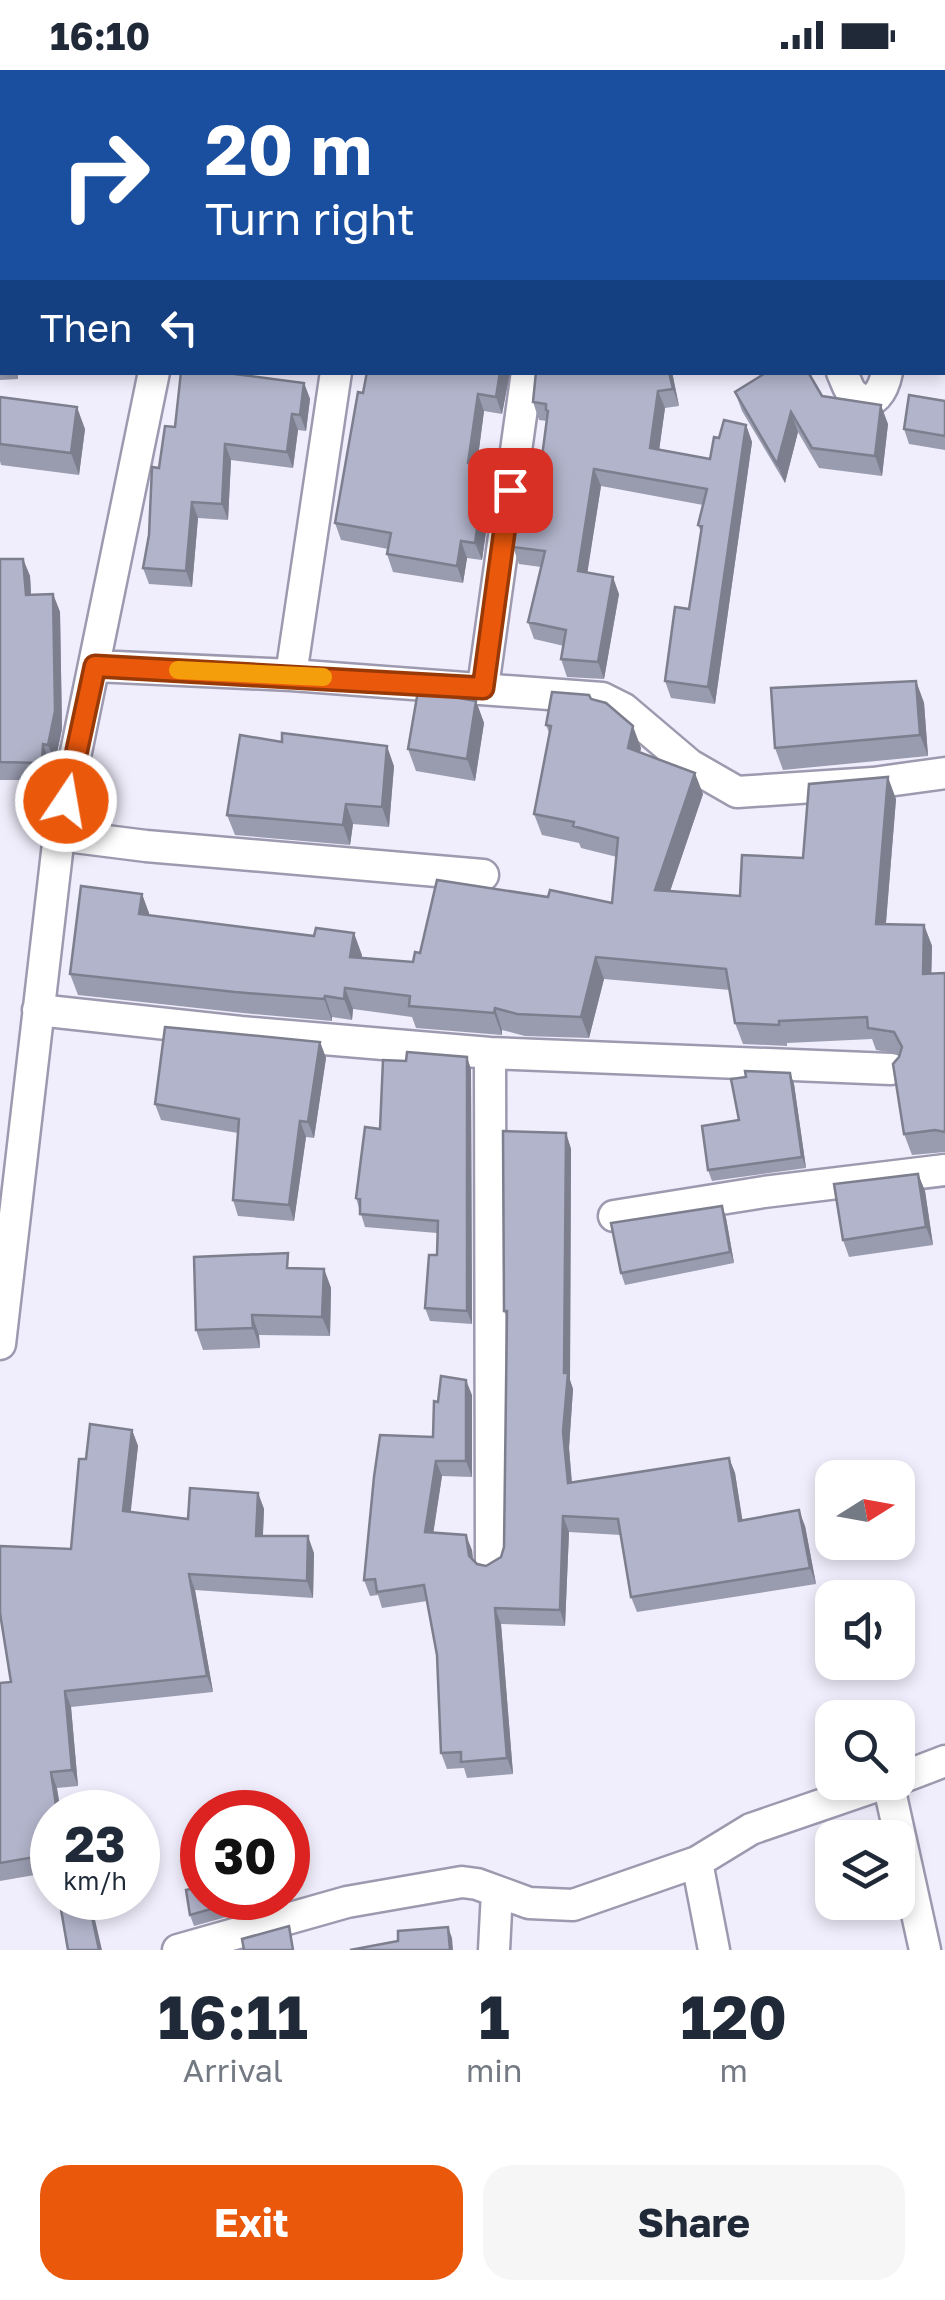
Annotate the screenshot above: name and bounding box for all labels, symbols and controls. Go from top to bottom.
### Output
text: 16:10 [50,13,150,58]
text: 20 m [205,106,372,190]
icon: right [40,110,170,240]
text: Turn right [205,191,415,245]
icon: left [152,300,207,355]
text: Then [40,305,132,350]
pin [468,448,553,533]
icon: arrive [483,463,538,518]
position arrow [14,749,118,853]
north arrow [815,1460,915,1560]
map controls [815,1460,915,1920]
button: sound [815,1580,915,1680]
button: search [815,1700,915,1800]
speed limit sign: 30 [180,1790,310,1920]
text: 23 [64,1813,125,1873]
button: layers [815,1820,915,1920]
text: km/h [63,1865,127,1896]
text: 16:11 [158,1980,308,2052]
text: 1 [479,1980,510,2052]
text: 120 [680,1980,787,2052]
text: Arrival [183,2051,283,2089]
text: min [466,2051,523,2089]
text: m [720,2051,748,2089]
button: Exit [40,2165,463,2280]
button: Share [483,2165,905,2280]

